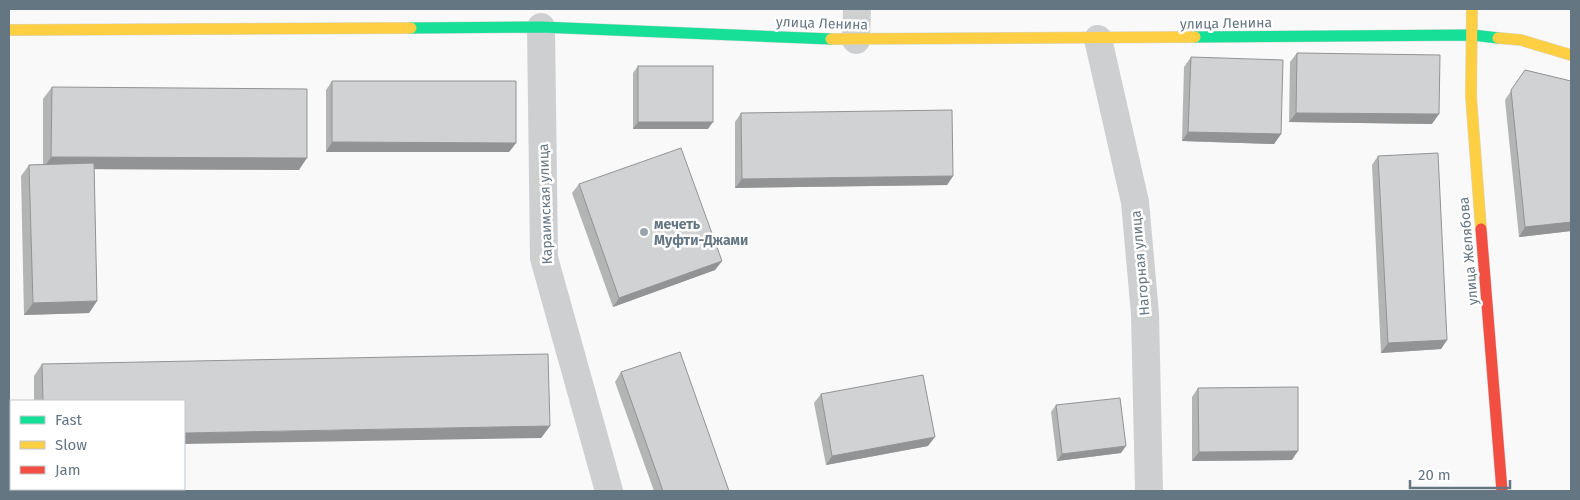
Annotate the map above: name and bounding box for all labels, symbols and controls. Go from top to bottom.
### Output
street label: улица Ленина [776,13,868,34]
street label: улица Ленина [1180,14,1272,33]
street label: Караимская улица [535,143,556,265]
street label: улица Желябова [1455,196,1482,306]
street label: Нагорная улица [1127,210,1154,316]
place label: мечеть Муфти-Джами [654,216,748,249]
marker: мечеть Муфти-Джами [638,226,650,238]
legend [10,400,185,490]
text: Fast [55,411,82,429]
text: Slow [55,436,87,454]
scale bar [1410,458,1510,490]
text: Jam [55,461,81,479]
text: 20 m [1418,466,1451,484]

